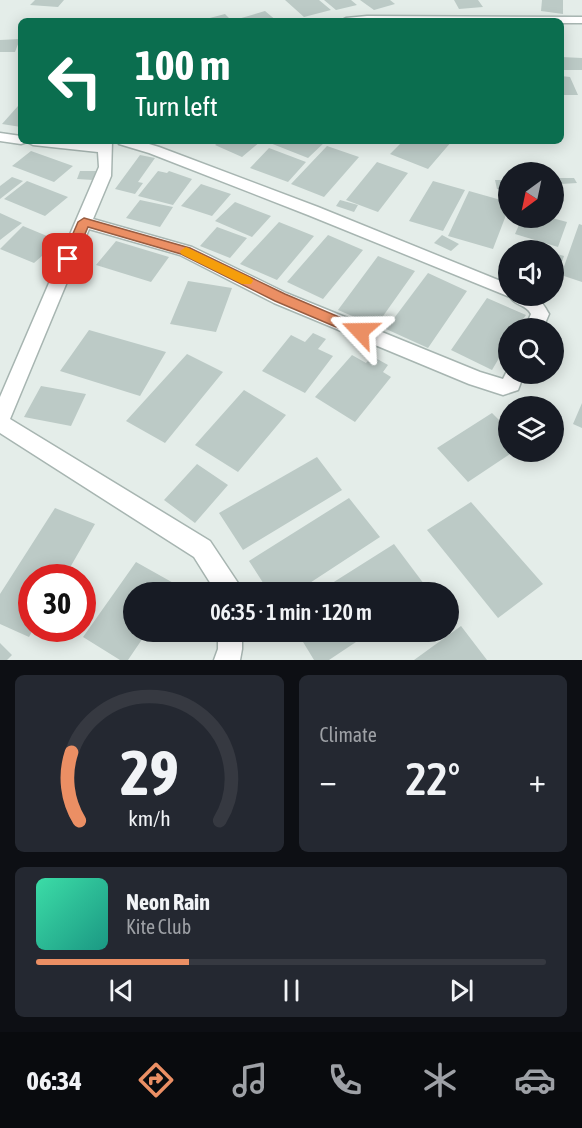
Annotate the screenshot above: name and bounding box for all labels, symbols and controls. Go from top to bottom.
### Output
text: 100 m [135,41,230,89]
icon: left [36,42,114,120]
text: Turn left [135,91,218,122]
north arrow [498,162,564,228]
map controls [498,162,564,462]
pin [42,233,93,284]
button: sound [498,240,564,306]
icon: arrive [51,242,84,275]
position arrow [328,299,392,363]
button: search [498,318,564,384]
button: layers [498,396,564,462]
speed limit sign: 30 [18,564,96,642]
text: 06:35 · 1 min · 120 m [210,599,372,625]
text: Climate [320,723,377,746]
text: 29 [120,737,179,808]
text: 22° [405,753,460,805]
text: − [320,761,337,799]
text: + [529,761,546,799]
text: km/h [128,806,171,831]
text: Neon Rain [126,889,210,915]
text: Kite Club [126,915,191,938]
icon: previous [105,974,138,1007]
icon: pause [275,974,308,1007]
icon: next [445,974,478,1007]
icon: directions [135,1059,177,1101]
icon: music [229,1059,271,1101]
icon: phone [324,1059,366,1101]
icon: climate [419,1059,461,1101]
icon: car [514,1059,556,1101]
text: 06:34 [26,1065,82,1096]

